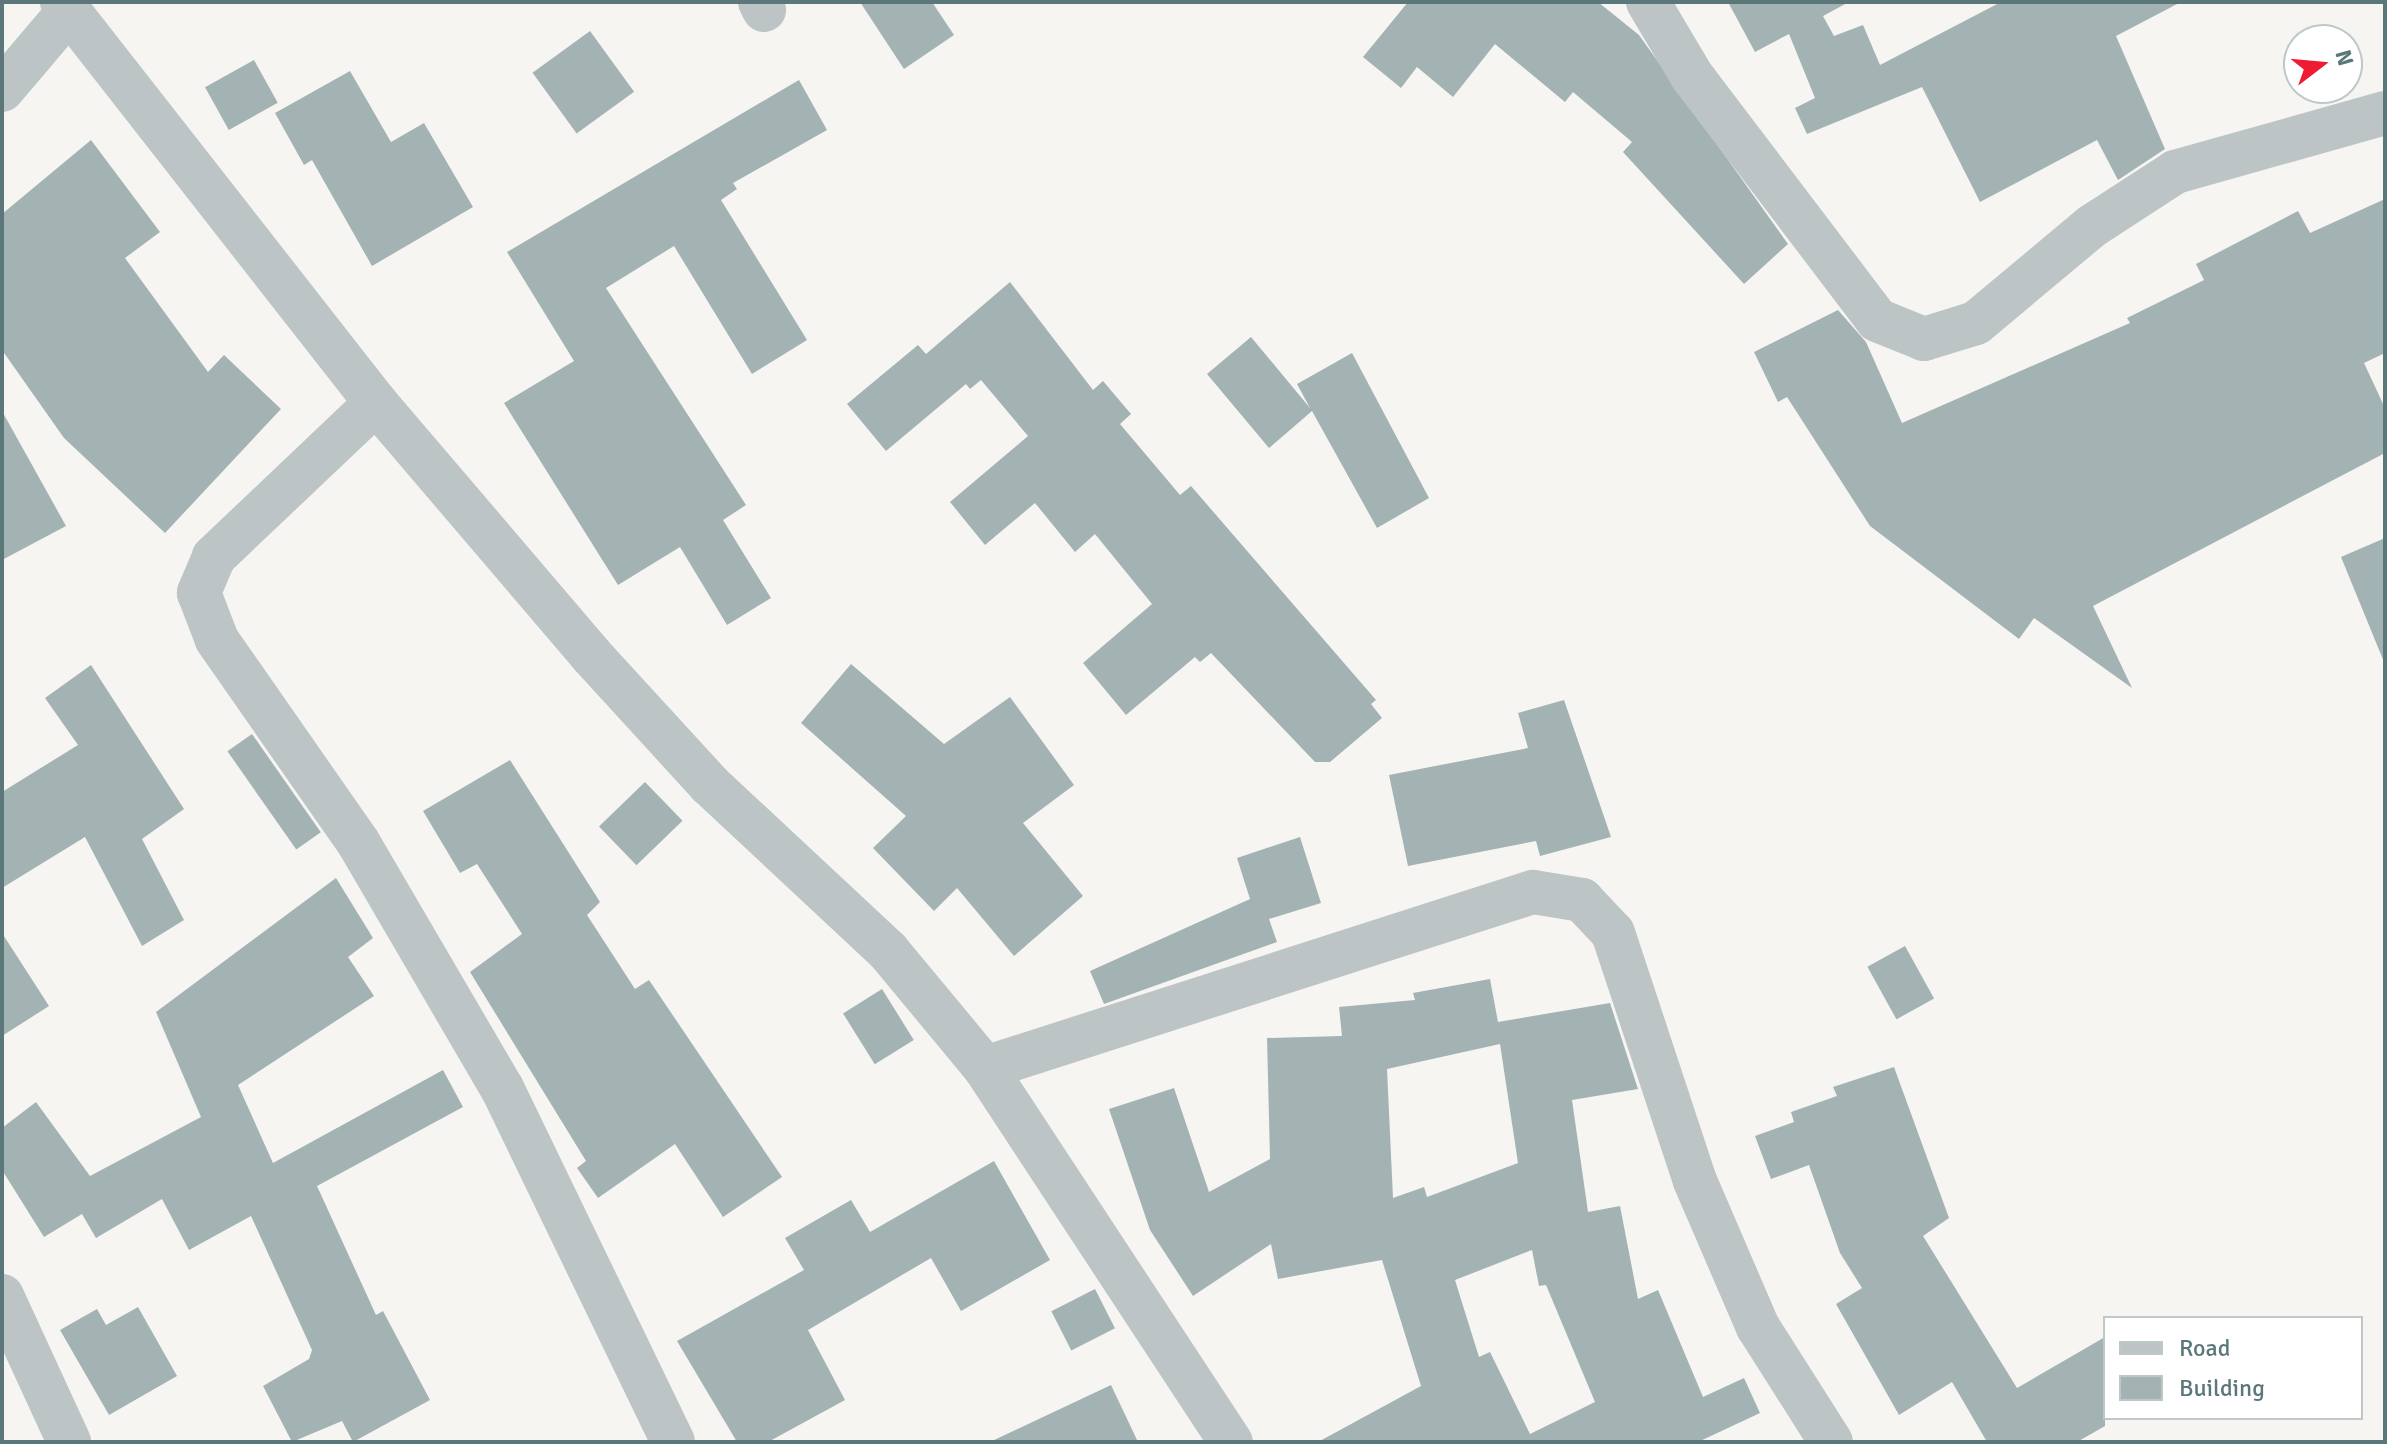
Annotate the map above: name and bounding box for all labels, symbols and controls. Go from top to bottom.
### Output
north arrow [2283,24,2363,104]
text: N [2330,47,2360,69]
legend [2103,1316,2363,1420]
text: Road [2179,1333,2230,1363]
text: Building [2179,1373,2265,1403]

